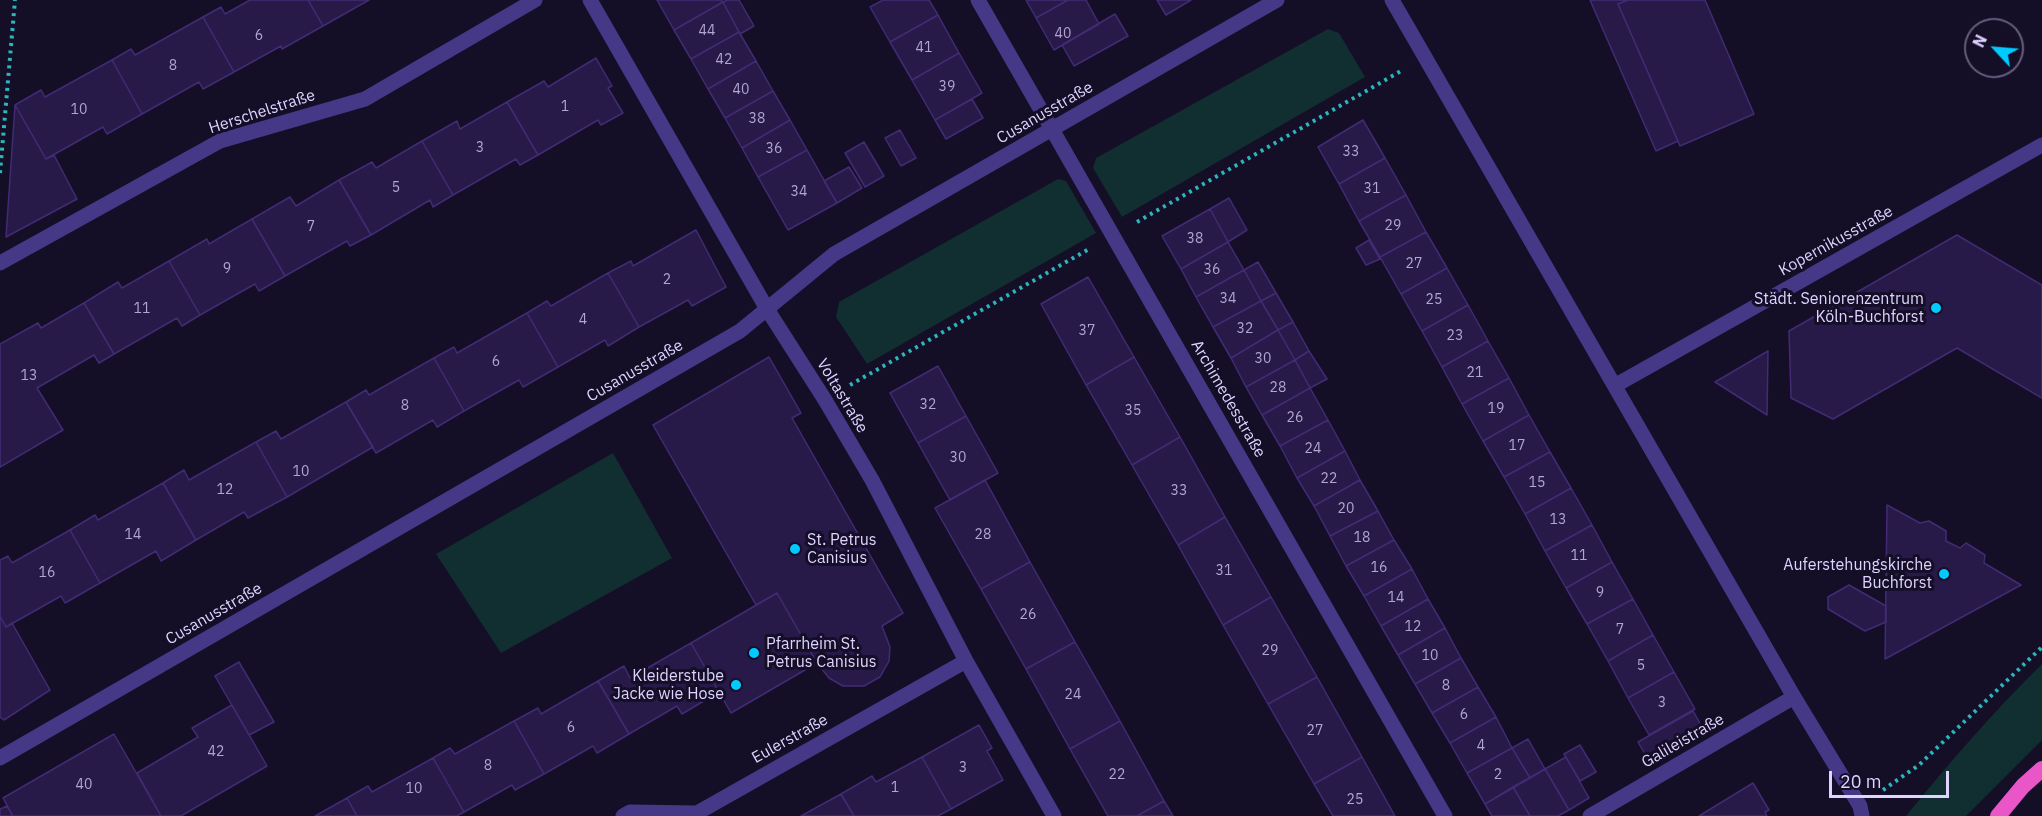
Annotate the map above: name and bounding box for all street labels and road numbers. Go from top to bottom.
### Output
street label: Cusanusstraße [993,78,1097,148]
street label: Herschelstraße [206,86,318,138]
street label: Kopernikusstraße [1776,202,1896,280]
street label: Cusanusstraße [583,336,687,406]
street label: Archimedesstraße [1187,337,1269,461]
street label: Voltastraße [812,355,872,437]
street label: Cusanusstraße [162,579,266,649]
street label: Eulerstraße [749,710,831,768]
street label: Galileistraße [1638,710,1728,772]

